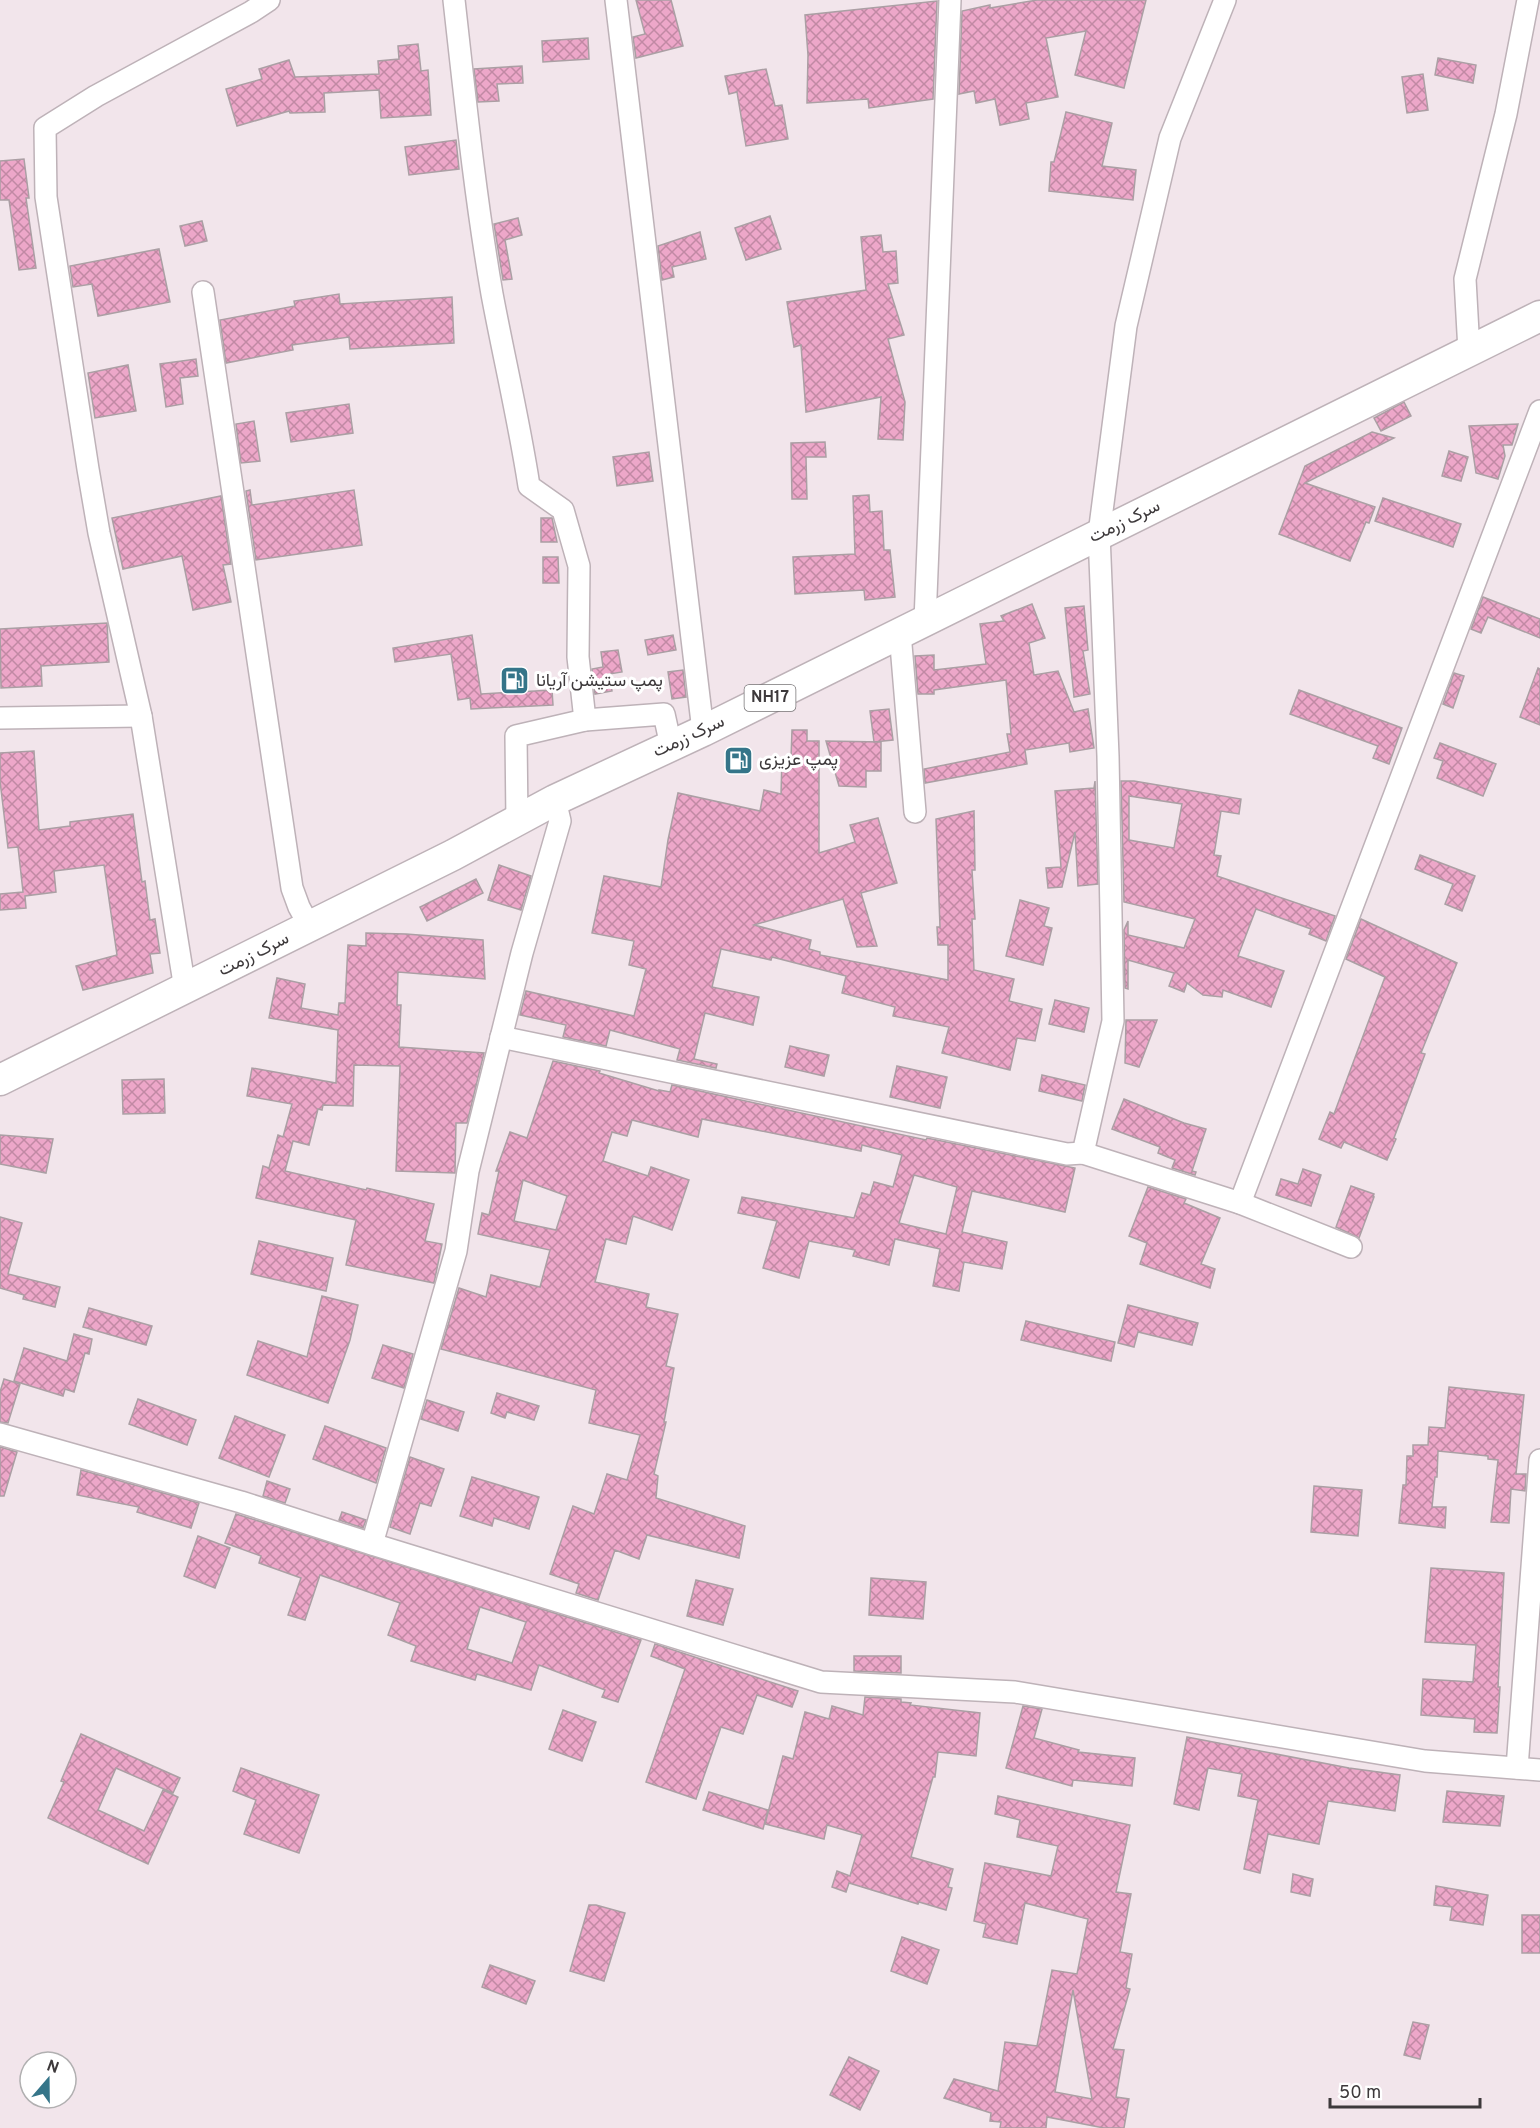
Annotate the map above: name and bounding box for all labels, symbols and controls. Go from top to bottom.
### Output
street label: سرک زرمت [1086,495,1164,549]
fuel station icon: پمپ ستیشن آریانا [499,665,531,697]
place label: پمپ ستیشن آریانا [536,670,663,693]
road number: NH17 [744,685,796,711]
street label: سرک زرمت [650,710,728,764]
fuel station icon: پمپ عزیزی [722,744,754,776]
place label: پمپ عزیزی [759,749,838,772]
street label: سرک زرمت [215,927,293,983]
north arrow [18,2050,78,2110]
text: N [44,2056,61,2079]
scale bar [1330,2071,1480,2109]
text: 50 m [1339,2082,1381,2105]

